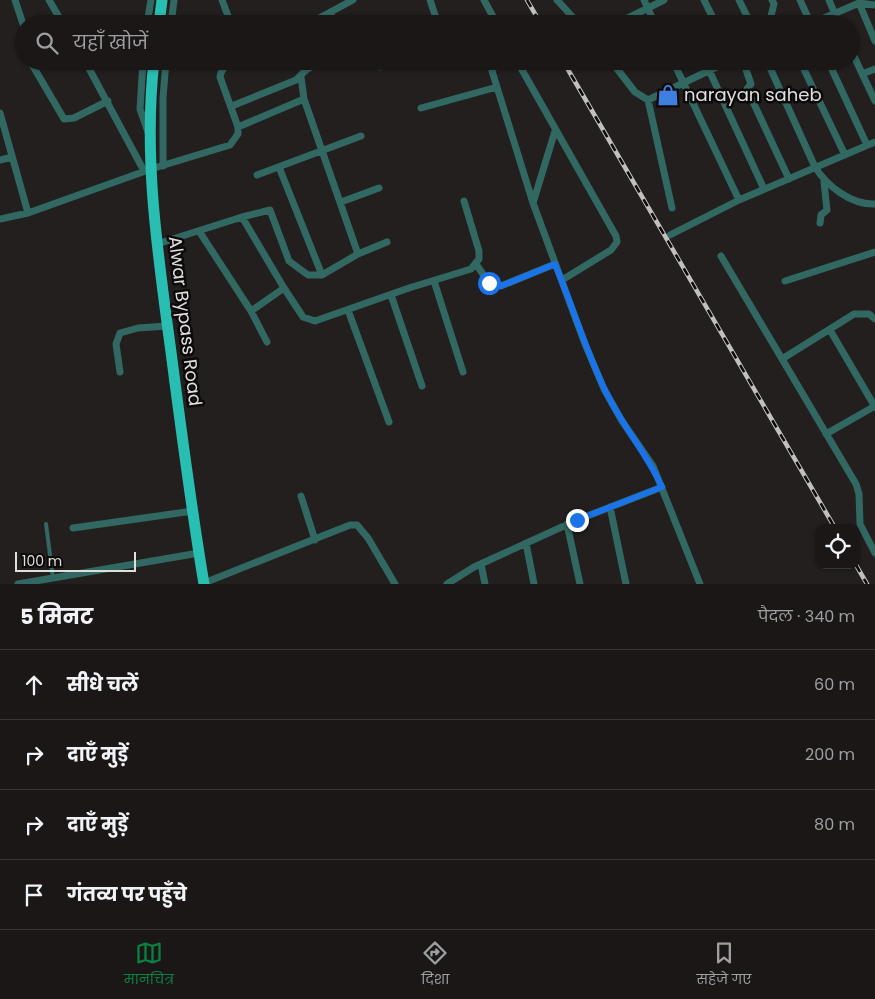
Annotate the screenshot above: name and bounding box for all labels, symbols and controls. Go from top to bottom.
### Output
search box [15,15,860,70]
icon: search [33,29,61,57]
text: यहाँ खोजें [73,29,148,56]
shop icon: narayan saheb [655,82,681,108]
place label: narayan saheb [684,82,822,107]
street label: Alwar Bypass Road [163,235,208,407]
route start [478,272,501,295]
route end [566,509,589,532]
map controls [815,524,860,569]
button: locate [815,524,860,569]
scale bar [15,549,136,572]
text: 100 m [22,551,62,571]
text: 5 मिनट [20,602,93,631]
text: पैदल · 340 m [758,605,855,628]
icon: ahead [20,671,48,699]
text: सीधे चलें [67,671,138,698]
text: 60 m [814,673,855,696]
icon: right [20,741,48,769]
text: दाएँ मुड़ें [67,741,128,768]
text: 200 m [805,743,855,766]
icon: right [20,811,48,839]
text: दाएँ मुड़ें [67,811,128,838]
text: 80 m [814,813,855,836]
icon: arrive [20,881,48,909]
text: गंतव्य पर पहुँचे [67,881,187,908]
tab: मानचित्र [124,939,174,990]
tab: दिशा [421,939,449,990]
tab: सहेजे गए [697,939,751,990]

